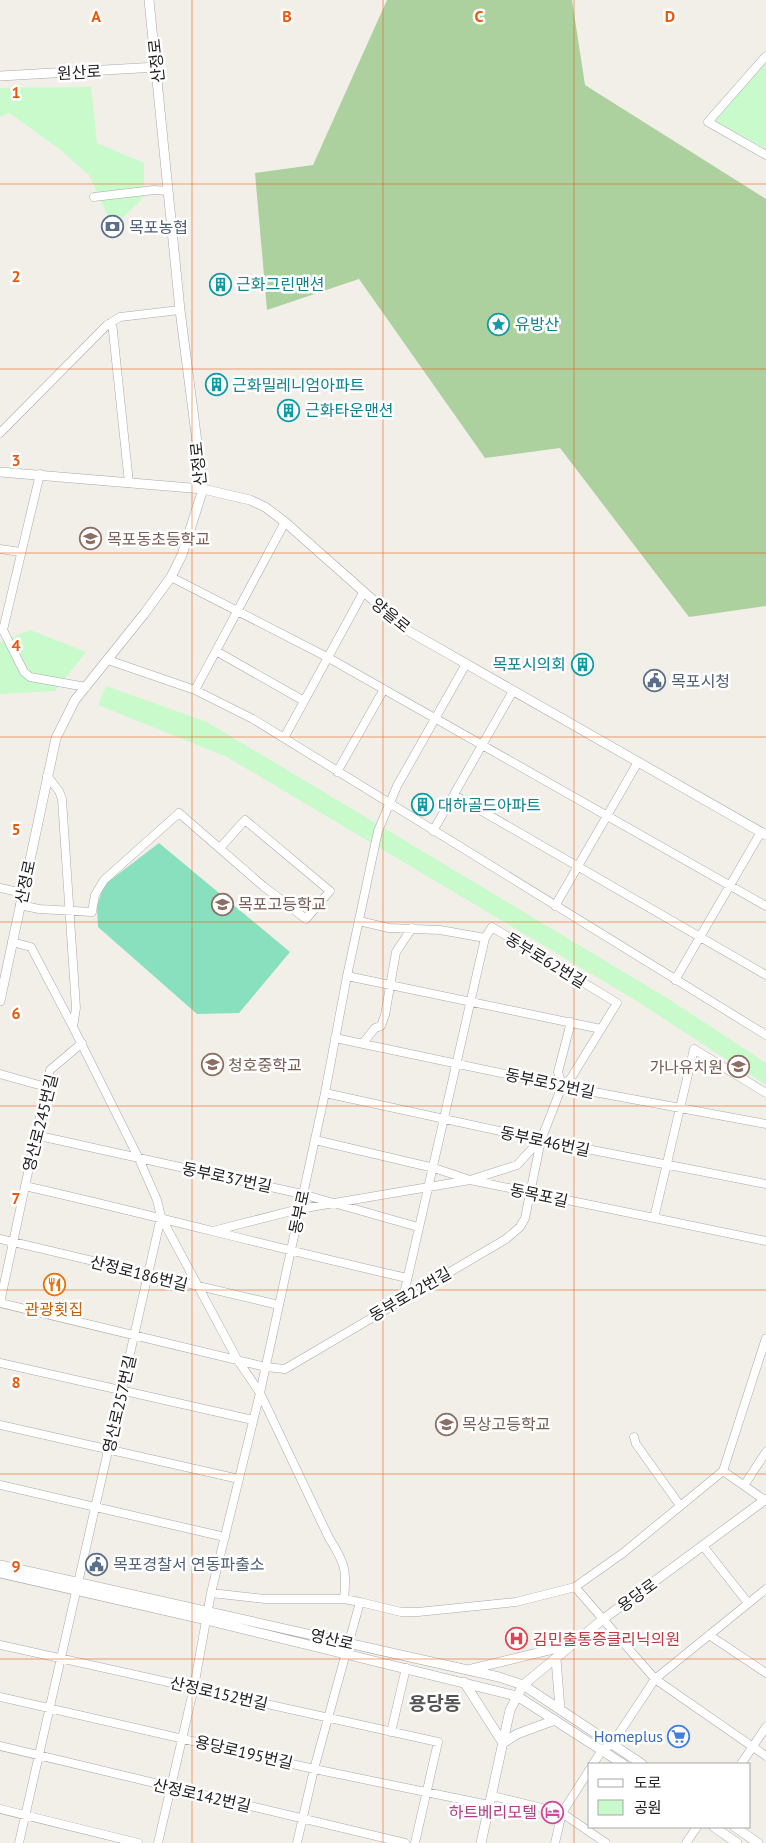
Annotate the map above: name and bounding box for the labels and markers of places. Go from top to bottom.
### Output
bank icon: 목포농협 [101,215,125,239]
place label: 목포농협 [129,217,188,237]
building icon: 근화그린맨션 [208,272,232,296]
place label: 근화그린맨션 [236,274,324,294]
place icon: 유방산 [487,312,511,336]
place label: 유방산 [515,314,559,334]
building icon: 근화밀레니엄아파트 [204,373,228,397]
place label: 근화밀레니엄아파트 [232,375,364,395]
building icon: 근화타운맨션 [277,398,301,422]
place label: 근화타운맨션 [305,400,393,420]
school or university icon: 목포동초등학교 [79,527,103,551]
place label: 목포동초등학교 [107,529,210,549]
building icon: 목포시의회 [570,652,594,676]
place label: 목포시의회 [492,654,566,674]
public building icon: 목포시청 [643,669,667,693]
place label: 목포시청 [671,671,730,691]
building icon: 대하골드아파트 [410,793,434,817]
place label: 대하골드아파트 [438,795,541,815]
school or university icon: 목포고등학교 [210,892,234,916]
place label: 목포고등학교 [238,894,326,914]
school or university icon: 청호중학교 [200,1053,224,1077]
place label: 청호중학교 [228,1055,302,1075]
school or university icon: 가나유치원 [727,1055,751,1079]
place label: 가나유치원 [649,1057,723,1077]
restaurant icon: 관광횟집 [42,1273,66,1297]
place label: 관광횟집 [25,1299,83,1319]
school or university icon: 목상고등학교 [434,1412,458,1436]
place label: 목상고등학교 [462,1414,550,1434]
public building icon: 목포경찰서 연동파출소 [85,1552,109,1576]
place label: 목포경찰서 연동파출소 [113,1554,264,1574]
hospital icon: 김민출통증클리닉의원 [505,1627,529,1651]
place label: 김민출통증클리닉의원 [533,1629,680,1649]
supermarket icon: Homeplus [667,1724,691,1748]
place label: Homeplus [594,1726,663,1746]
hotel icon: 하트베리모텔 [541,1800,565,1824]
place label: 하트베리모텔 [449,1802,537,1822]

